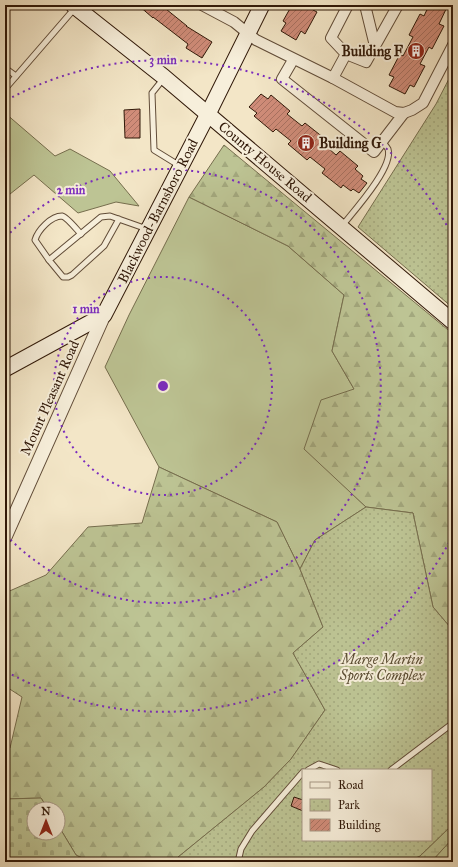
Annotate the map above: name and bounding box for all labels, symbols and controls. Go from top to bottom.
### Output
building icon: Building F [406,41,426,61]
place label: Building F [342,43,404,61]
text: 3 min [149,53,177,68]
street label: County House Road [215,118,315,206]
building icon: Building G [296,133,316,153]
place label: Building G [319,135,382,153]
street label: Blackwood-Barnsboro Road [114,136,202,286]
text: 2 min [57,183,86,197]
text: 1 min [72,302,100,316]
street label: Mount Pleasant Road [17,338,83,458]
centre of rings [156,379,170,393]
park label: Marge Martin Sports Complex [339,651,425,685]
legend [302,769,432,841]
text: Road [338,778,364,792]
text: Park [338,798,360,812]
north arrow [26,801,66,841]
text: N [41,805,51,818]
text: Building [338,818,381,833]

